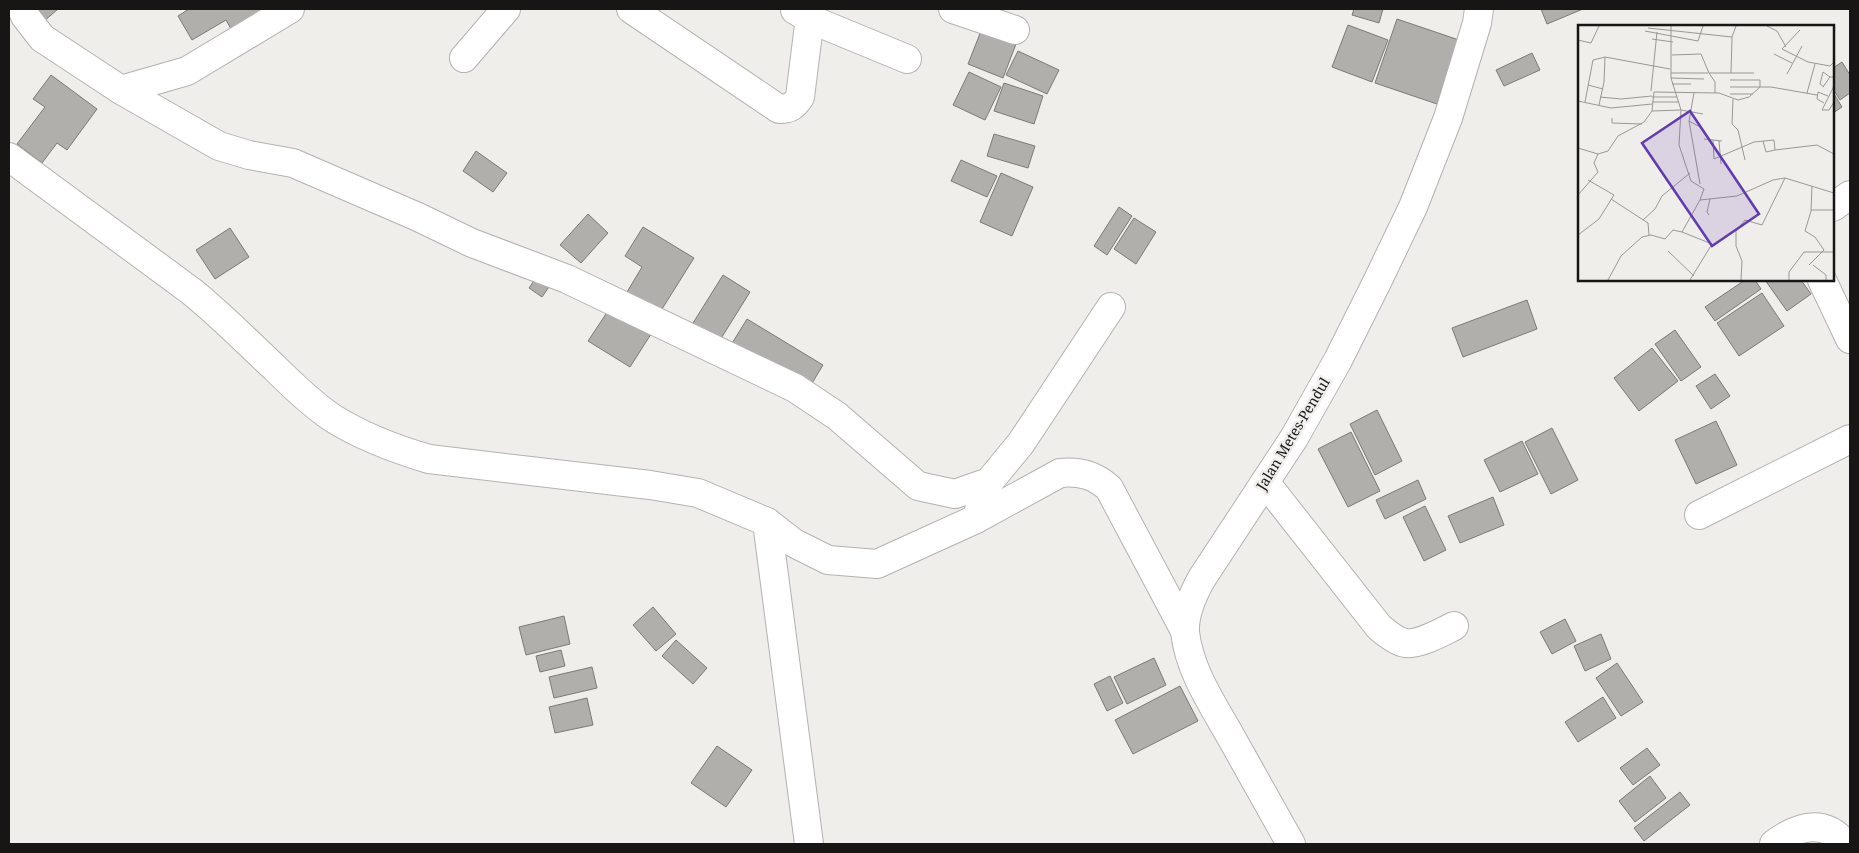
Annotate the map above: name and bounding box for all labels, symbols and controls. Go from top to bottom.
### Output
inset map [1578,25,1834,281]
street label: Jalan Metes-Pendul [1251,373,1334,494]

